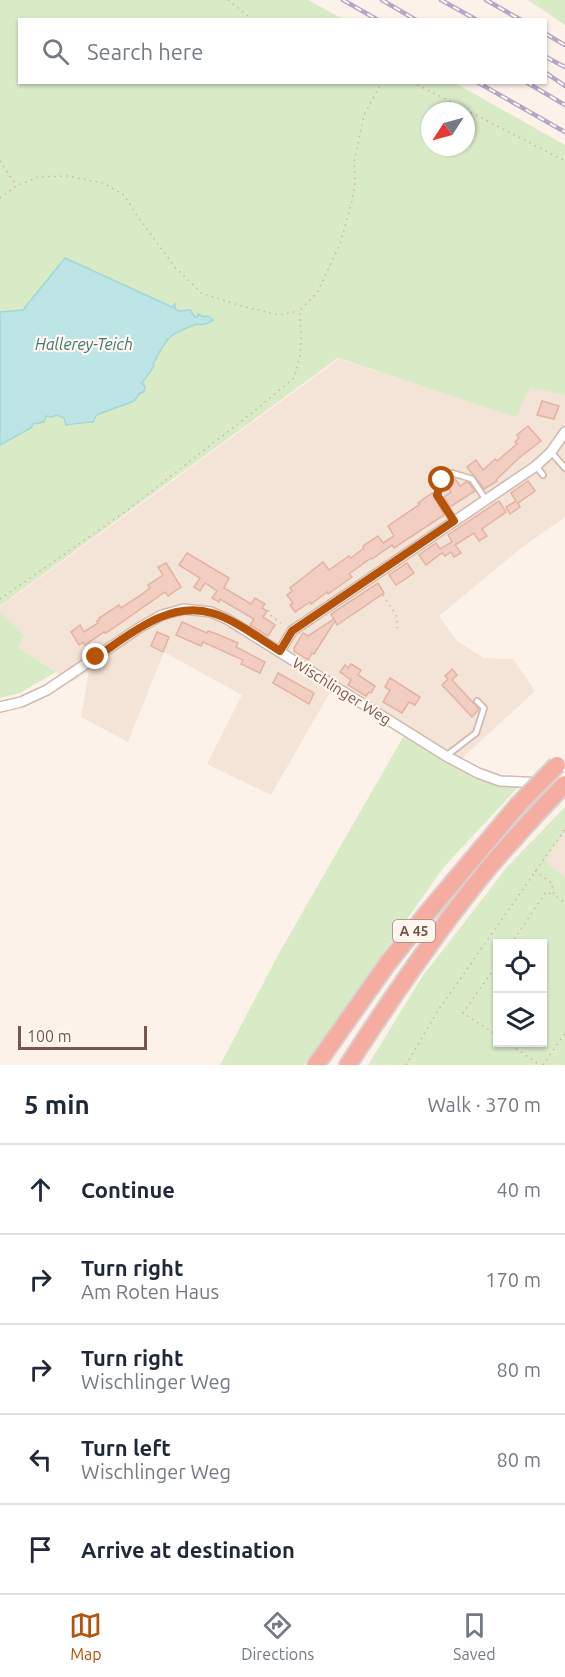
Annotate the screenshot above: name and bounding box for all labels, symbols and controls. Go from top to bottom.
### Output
search box [18,18,547,84]
icon: search [39,35,72,68]
text: Search here [87,39,203,64]
north arrow [421,102,475,156]
water label: Hallerey-Teich [35,335,133,353]
route start [428,466,454,492]
route end [82,643,108,669]
street label: Wischlinger Weg [290,654,394,728]
road number: A 45 [393,920,435,942]
map controls [493,939,547,1047]
button: locate [493,939,547,993]
button: layers [493,993,547,1047]
scale bar [18,1023,147,1050]
text: 100 m [27,1027,72,1045]
text: 5 min [24,1090,90,1119]
text: Walk · 370 m [428,1093,541,1116]
icon: ahead [24,1173,57,1206]
text: Continue [81,1177,175,1202]
text: 40 m [497,1178,541,1201]
text: Turn right [81,1255,183,1280]
icon: right [24,1263,57,1296]
text: 170 m [485,1268,541,1291]
text: Am Roten Haus [81,1280,219,1303]
text: Turn right [81,1345,183,1370]
icon: right [24,1353,57,1386]
text: 80 m [497,1358,541,1381]
text: Wischlinger Weg [81,1370,231,1393]
text: Turn left [81,1435,171,1460]
icon: left [24,1443,57,1476]
text: 80 m [497,1448,541,1471]
text: Wischlinger Weg [81,1460,231,1483]
icon: arrive [24,1533,57,1566]
text: Arrive at destination [81,1537,295,1562]
tab: Map [69,1609,102,1663]
tab: Directions [241,1609,314,1663]
tab: Saved [453,1609,496,1663]

